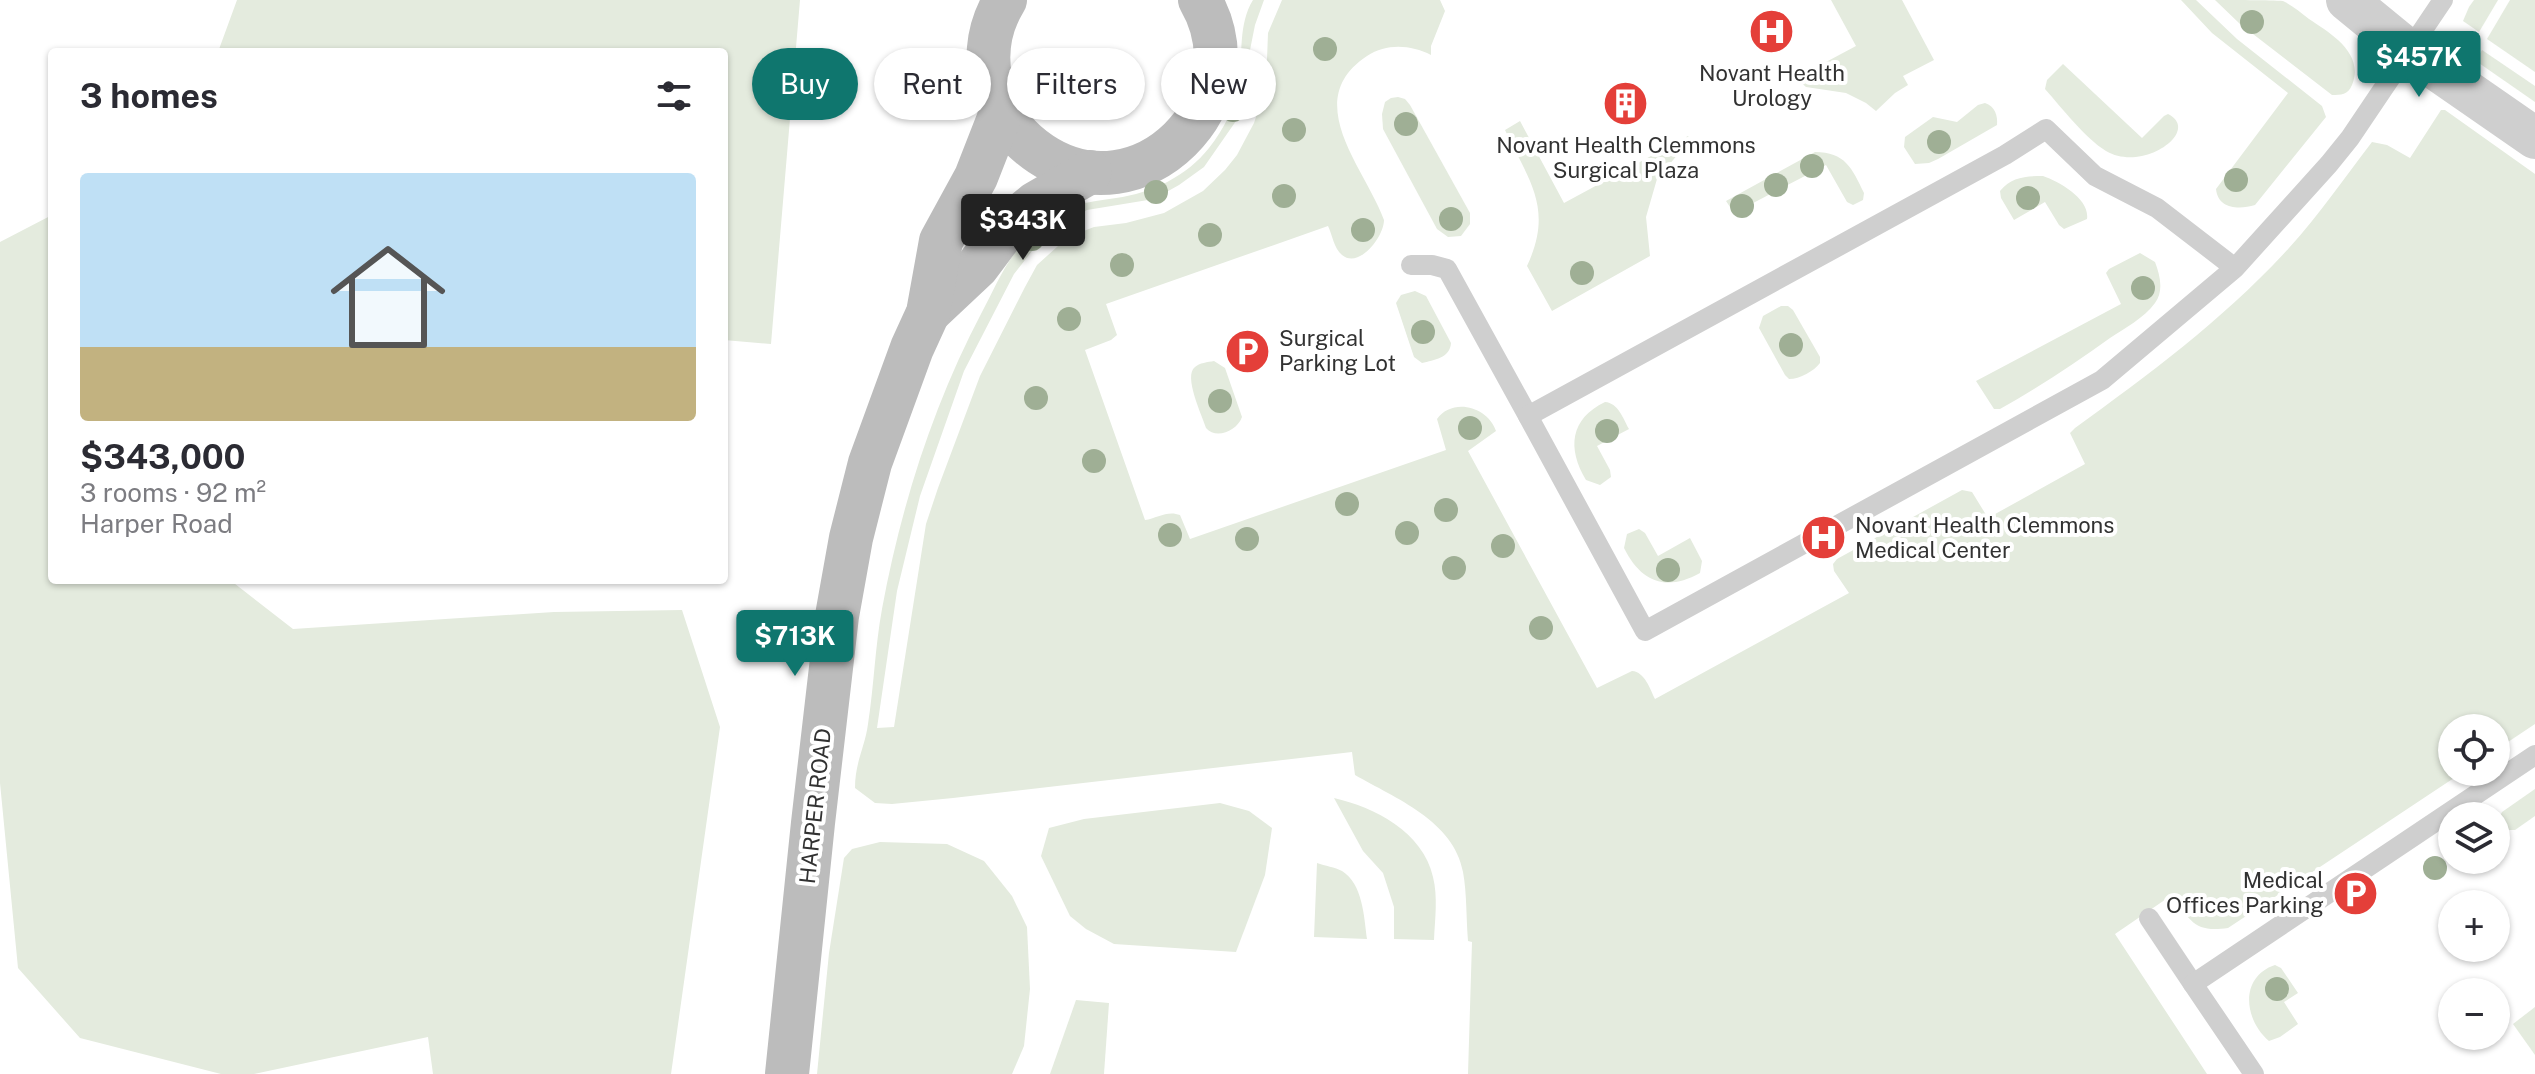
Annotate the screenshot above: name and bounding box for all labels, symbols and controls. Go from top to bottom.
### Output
hospital icon: Novant Health Urology [1748,8,1796,56]
pin: $457K [2363,31,2475,99]
text: $457K [2376,41,2462,72]
chip: Buy [752,48,858,120]
chip: Rent [874,48,991,120]
chip: Filters [1007,48,1145,120]
chip: New [1161,48,1276,120]
place label: Novant Health Urology [1699,60,1845,111]
icon: filters [652,74,696,118]
text: 3 homes [80,76,218,116]
building icon: Novant Health Clemmons Surgical Plaza [1602,80,1650,128]
place label: Novant Health Clemmons Surgical Plaza [1496,132,1756,183]
pin: $343K [967,194,1079,262]
text: $343K [979,204,1067,235]
icon: home [316,225,460,369]
place label: Surgical Parking Lot [1279,325,1396,376]
parking icon: Surgical Parking Lot [1224,327,1272,375]
text: $343,000 [80,437,246,477]
text: 3 rooms · 92 m² [80,477,266,508]
text: Harper Road [80,508,233,539]
place label: Novant Health Clemmons Medical Center [1855,512,2114,563]
hospital icon: Novant Health Clemmons Medical Center [1800,514,1848,562]
pin: $713K [739,610,851,678]
text: $713K [754,620,836,651]
map controls [2438,714,2510,1050]
button: locate [2438,714,2510,786]
street label: HARPER ROAD [794,727,836,885]
button: layers [2438,802,2510,874]
place label: Medical Offices Parking [2166,867,2324,918]
parking icon: Medical Offices Parking [2331,869,2379,917]
button: + [2438,890,2510,962]
button: − [2438,978,2510,1050]

